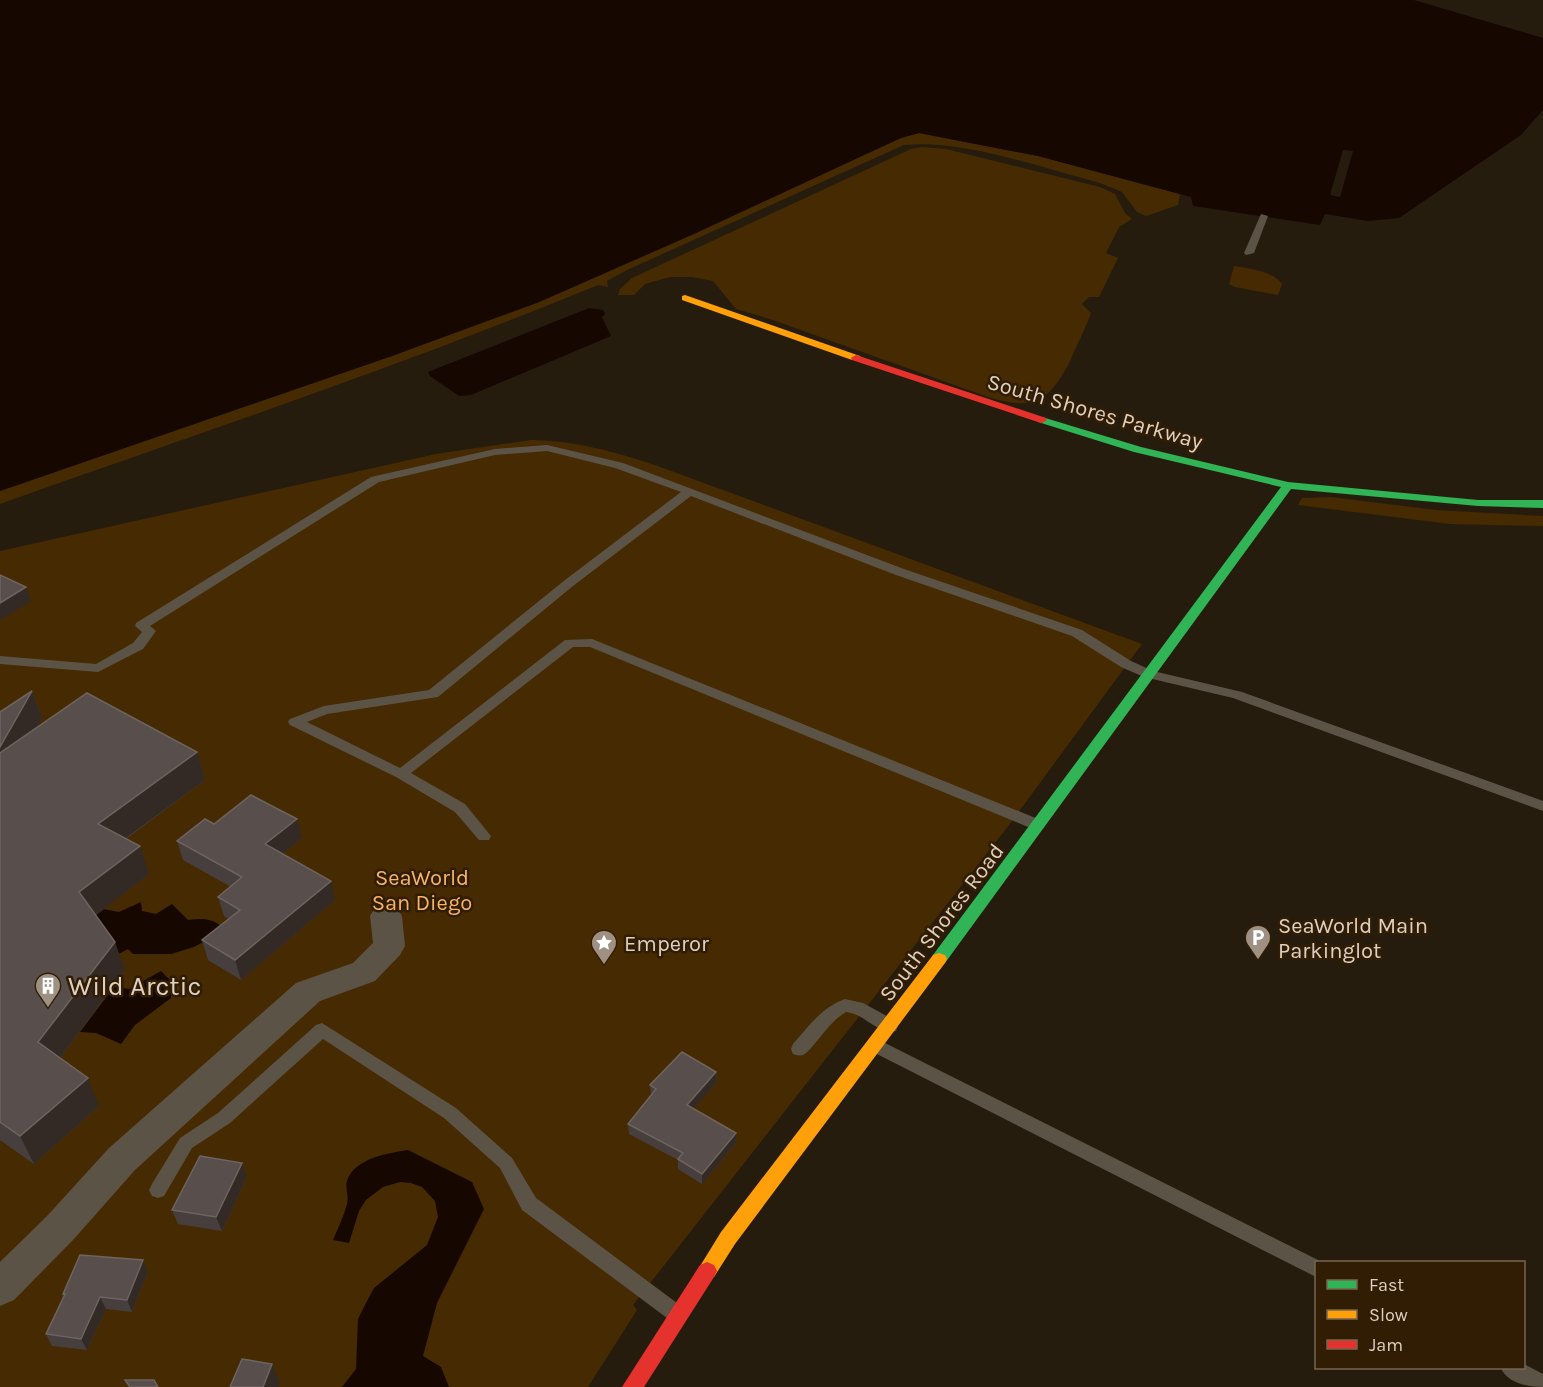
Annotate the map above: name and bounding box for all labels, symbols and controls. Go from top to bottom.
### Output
street label: South Shores Parkway [984,369,1205,455]
street label: South Shores Road [874,839,1010,1007]
park label: SeaWorld San Diego [372,865,472,916]
place label: SeaWorld Main Parkinglot [1278,913,1428,964]
parking icon: SeaWorld Main Parkinglot [1243,923,1273,961]
place icon: Emperor [589,928,619,966]
place label: Emperor [624,931,709,957]
place label: Wild Arctic [68,970,202,1002]
building icon: Wild Arctic [33,971,63,1009]
legend [1315,1261,1525,1369]
text: Fast [1369,1274,1404,1296]
text: Slow [1369,1304,1408,1326]
text: Jam [1369,1334,1403,1356]

